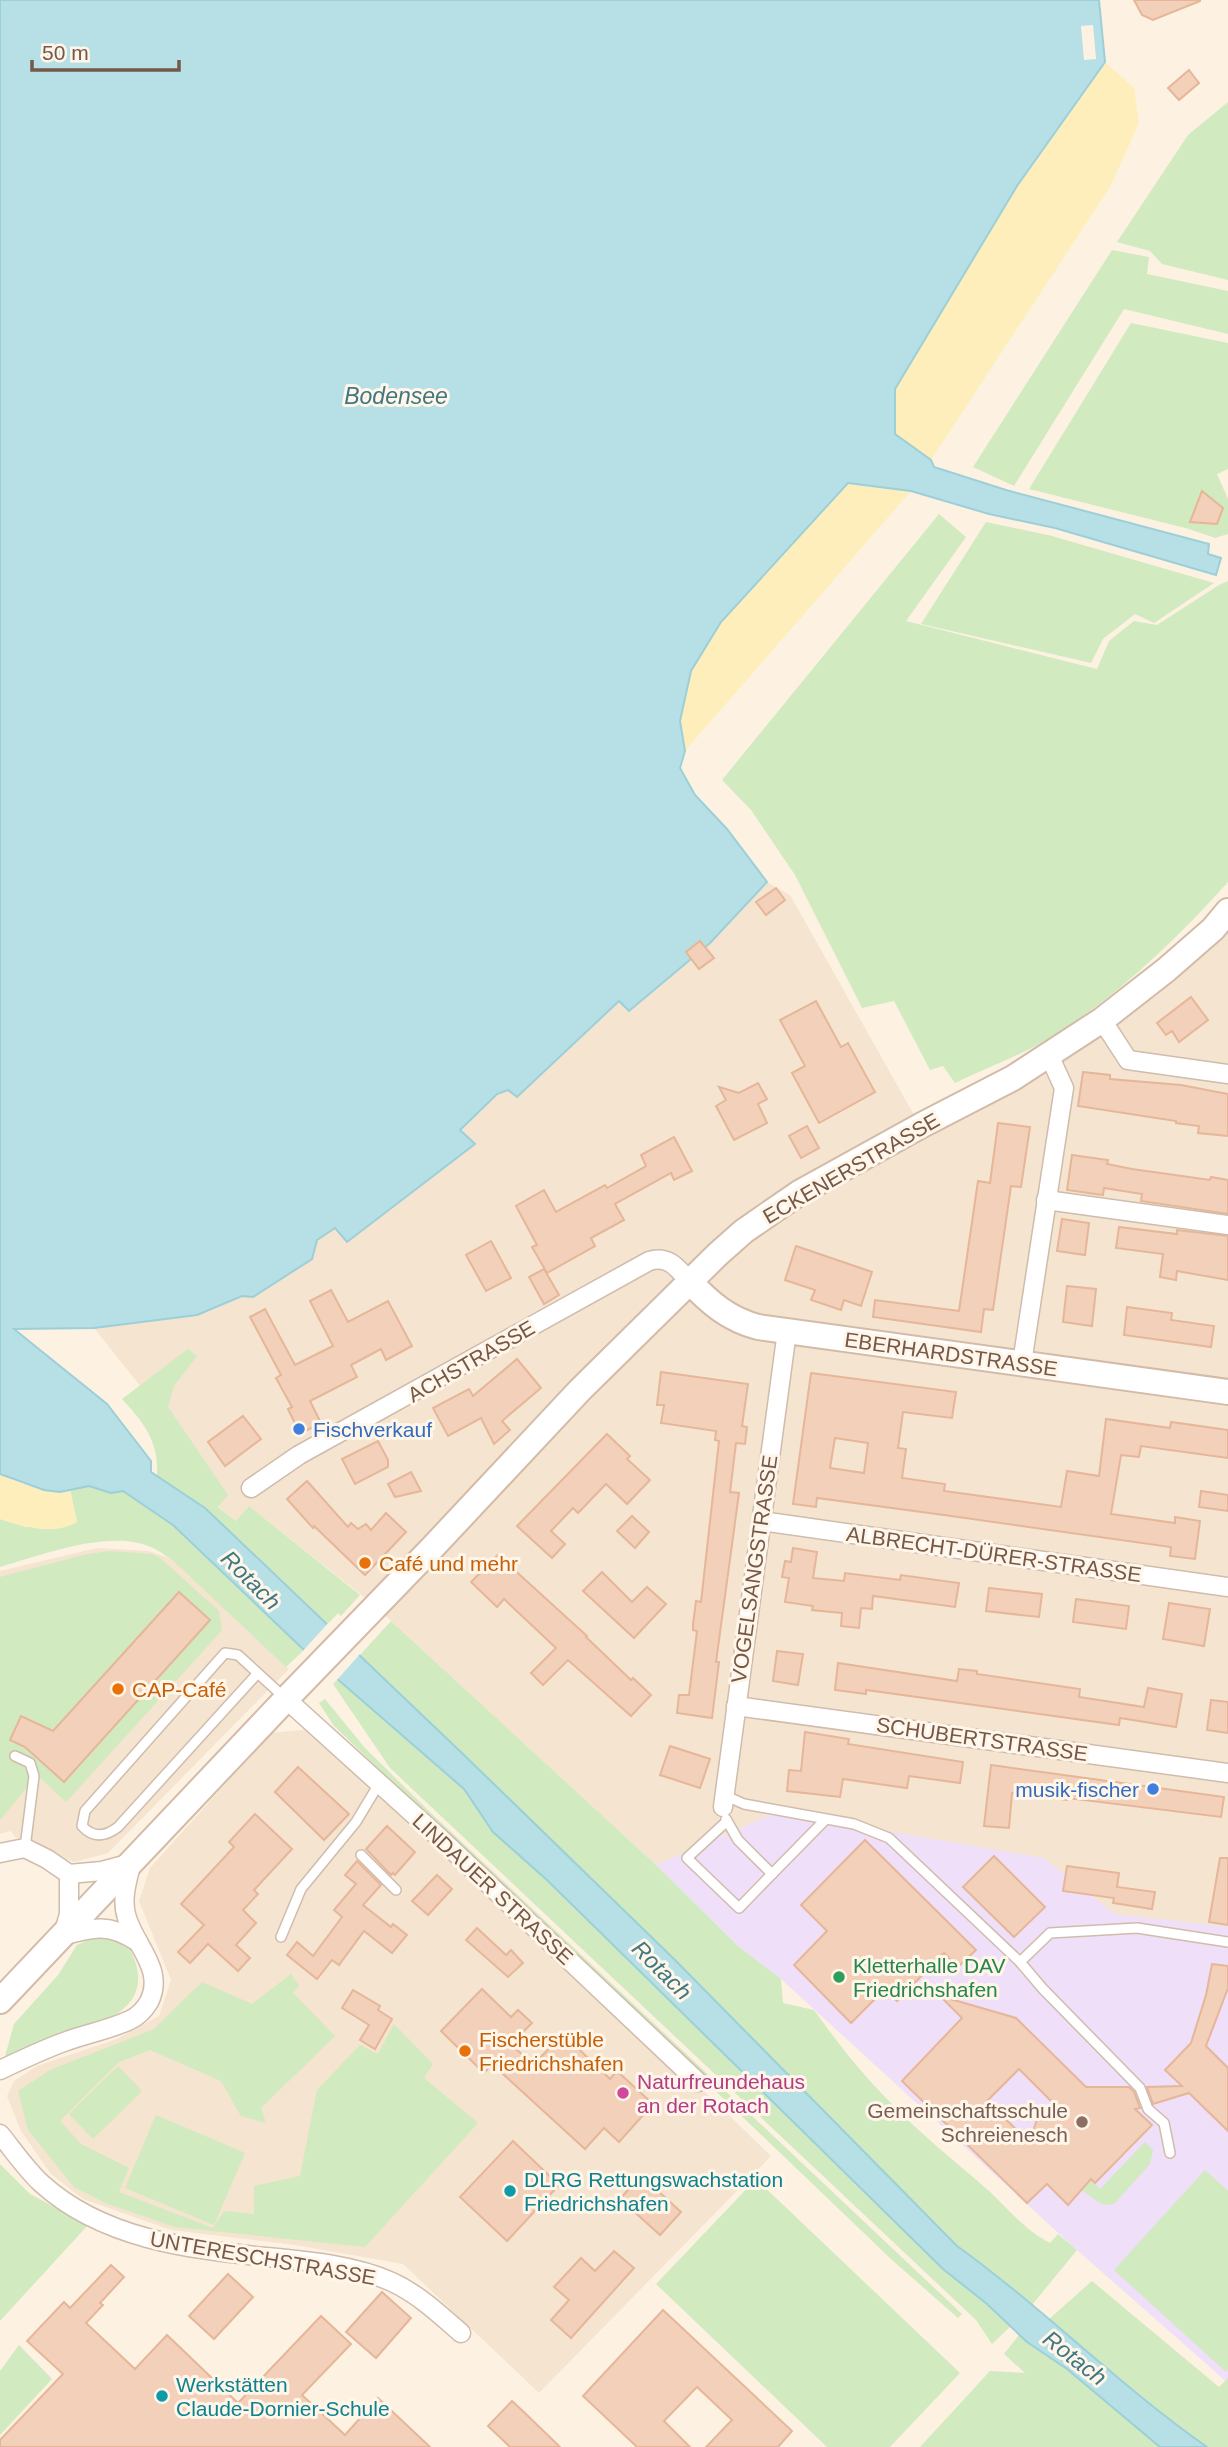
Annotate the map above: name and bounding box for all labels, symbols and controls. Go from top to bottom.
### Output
scale bar [32,28,178,72]
text: 50 m [42,41,89,64]
water label: Bodensee [344,383,448,409]
street label: ECKENERSTRASSE [759,1108,943,1228]
street label: ACHSTRASSE [404,1315,538,1407]
street label: EBERHARDSTRASSE [843,1328,1059,1380]
place label: Fischverkauf [313,1418,432,1441]
marker: Fischverkauf [291,1421,307,1437]
street label: VOGELSANGSTRASSE [727,1454,781,1684]
street label: ALBRECHT-DÜRER-STRASSE [845,1522,1143,1586]
water label: Rotach [216,1545,286,1615]
place label: Café und mehr [379,1552,518,1575]
marker: Café und mehr [357,1555,373,1571]
place label: CAP-Café [132,1678,227,1701]
marker: CAP-Café [110,1681,126,1697]
street label: SCHUBERTSTRASSE [875,1713,1089,1765]
place label: musik-fischer [1015,1778,1139,1801]
marker: musik-fischer [1145,1781,1161,1797]
street label: LINDAUER STRASSE [408,1809,578,1969]
water label: Rotach [627,1935,697,2005]
place label: Kletterhalle DAV Friedrichshafen [853,1954,1006,2001]
marker: Kletterhalle DAV Friedrichshafen [831,1969,847,1985]
place label: Fischerstüble Friedrichshafen [479,2028,624,2075]
marker: Fischerstüble Friedrichshafen [457,2043,473,2059]
place label: Naturfreundehaus an der Rotach [637,2070,805,2117]
marker: Naturfreundehaus an der Rotach [615,2085,631,2101]
place label: Gemeinschaftsschule Schreienesch [867,2099,1068,2146]
marker: Gemeinschaftsschule Schreienesch [1074,2114,1090,2130]
place label: DLRG Rettungswachstation Friedrichshafen [524,2168,783,2215]
marker: DLRG Rettungswachstation Friedrichshafen [502,2183,518,2199]
street label: UNTERESCHSTRASSE [148,2227,378,2289]
water label: Rotach [1038,2325,1112,2391]
place label: Werkstätten Claude-Dornier-Schule [176,2373,390,2420]
marker: Werkstätten Claude-Dornier-Schule [154,2388,170,2404]

